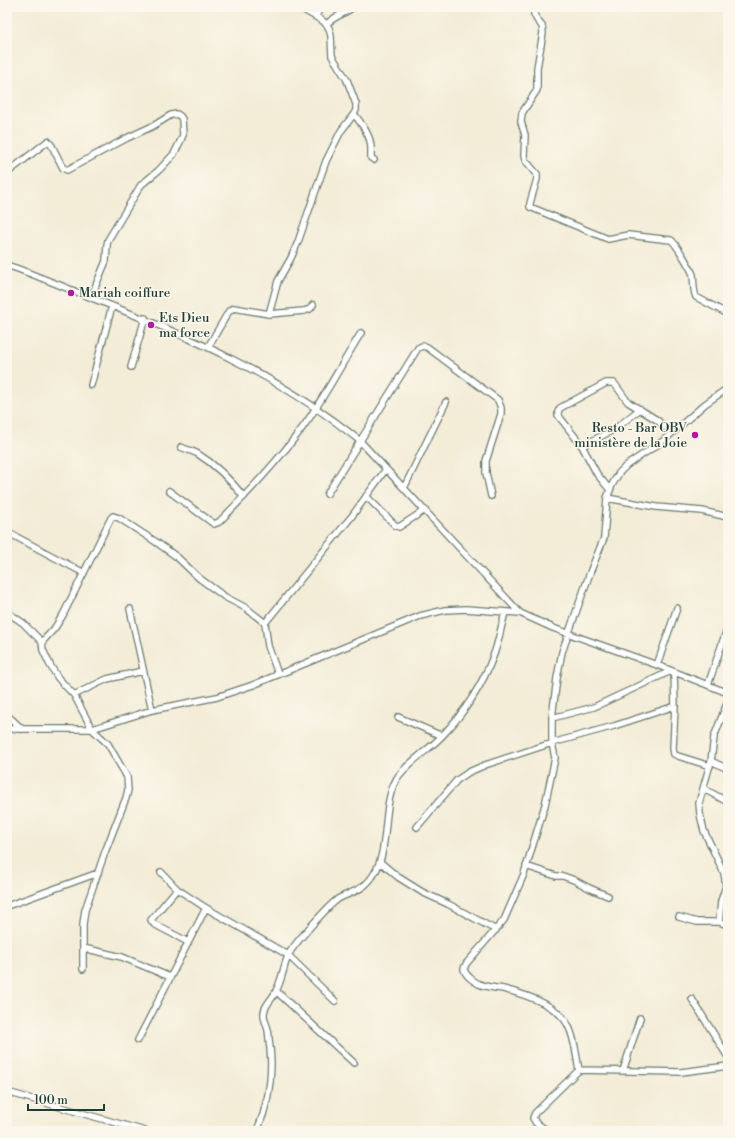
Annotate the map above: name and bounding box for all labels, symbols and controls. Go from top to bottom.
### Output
place label: Mariah coiffure [79,285,171,301]
marker: Mariah coiffure [66,288,76,298]
place label: Ets Dieu ma force [159,310,210,341]
marker: Ets Dieu ma force [146,320,156,330]
place label: Resto - Bar OBV ministère de la Joie [574,420,688,451]
marker: Resto - Bar OBV ministère de la Joie [690,430,700,440]
scale bar [28,1086,104,1112]
text: 100 m [34,1093,68,1108]

